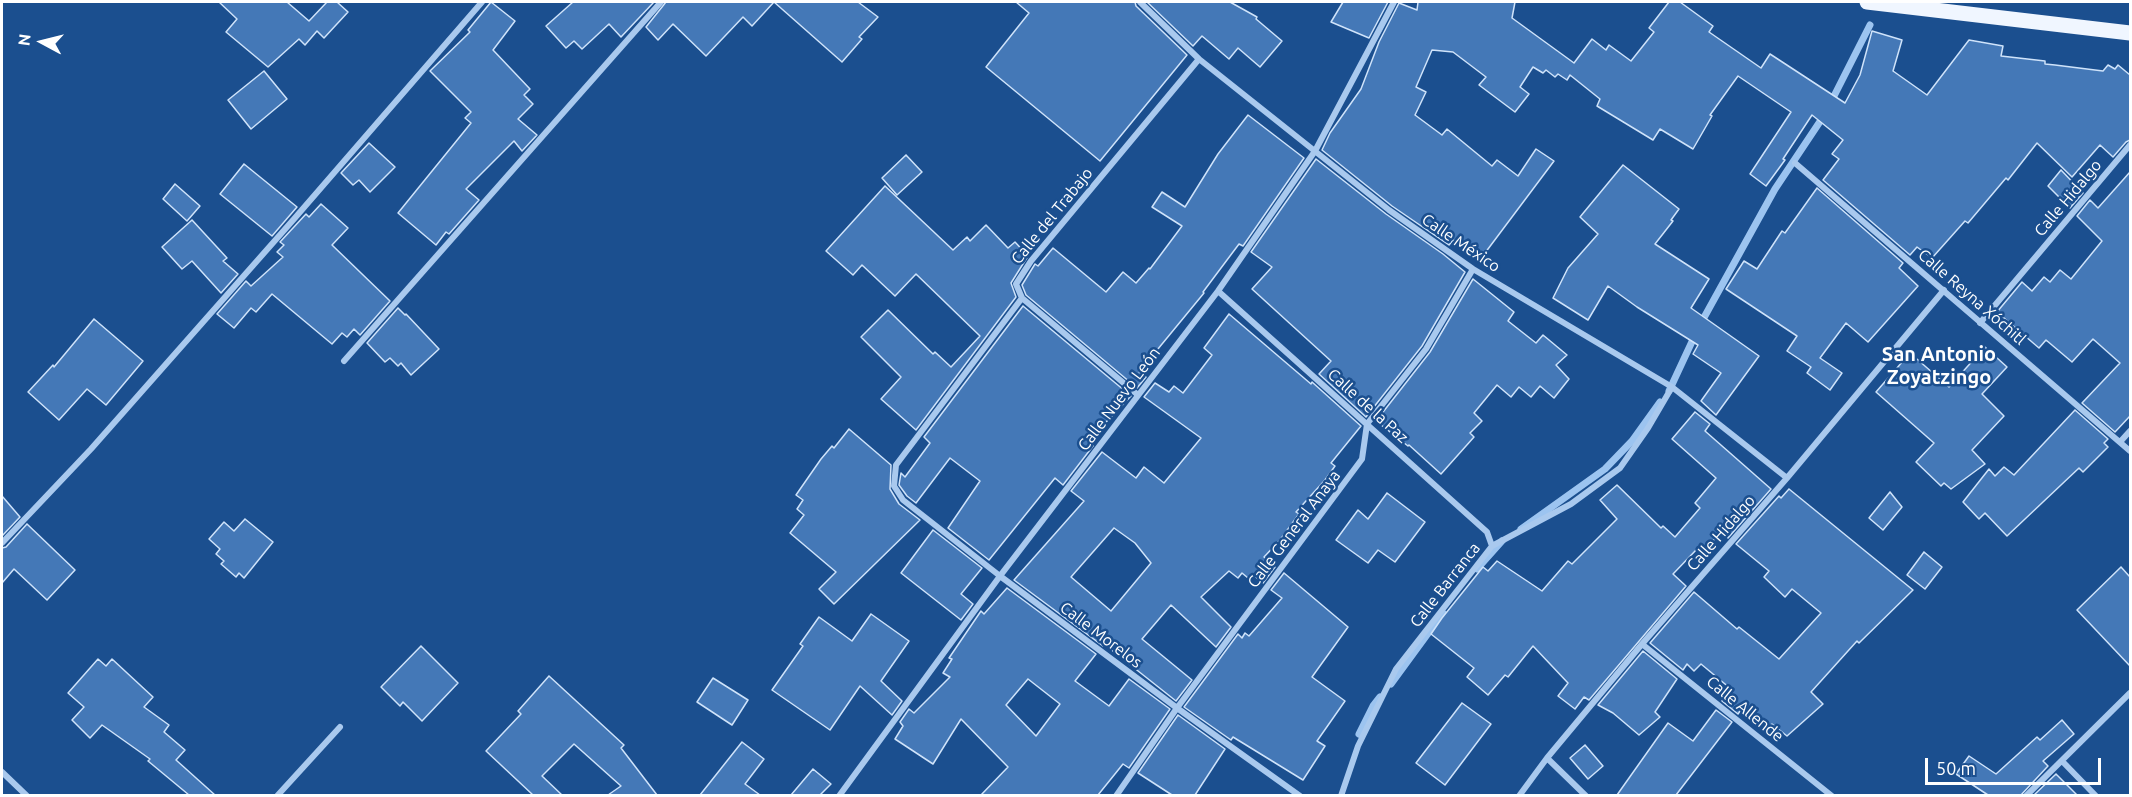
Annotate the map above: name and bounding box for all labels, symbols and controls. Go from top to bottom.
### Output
north arrow [12,12,72,72]
text: N [14,33,34,47]
street label: Calle Hidalgo [2030,156,2106,240]
street label: Calle del Trabajo [1007,164,1097,268]
street label: Calle México [1418,210,1504,276]
street label: Calle Reyna Xóchitl [1914,245,2030,349]
district label: San Antonio Zoyatzingo [1882,342,1996,389]
street label: Calle Nuevo León [1074,343,1164,455]
street label: Calle de la Paz [1324,365,1412,447]
street label: Calle General Anaya [1244,466,1344,592]
street label: Calle Hidalgo [1683,491,1759,575]
street label: Calle Barranca [1406,539,1484,631]
street label: Calle Morelos [1056,598,1146,672]
street label: Calle Allende [1702,672,1788,746]
scale bar [1928,746,2104,784]
text: 50 m [1936,758,1976,778]

